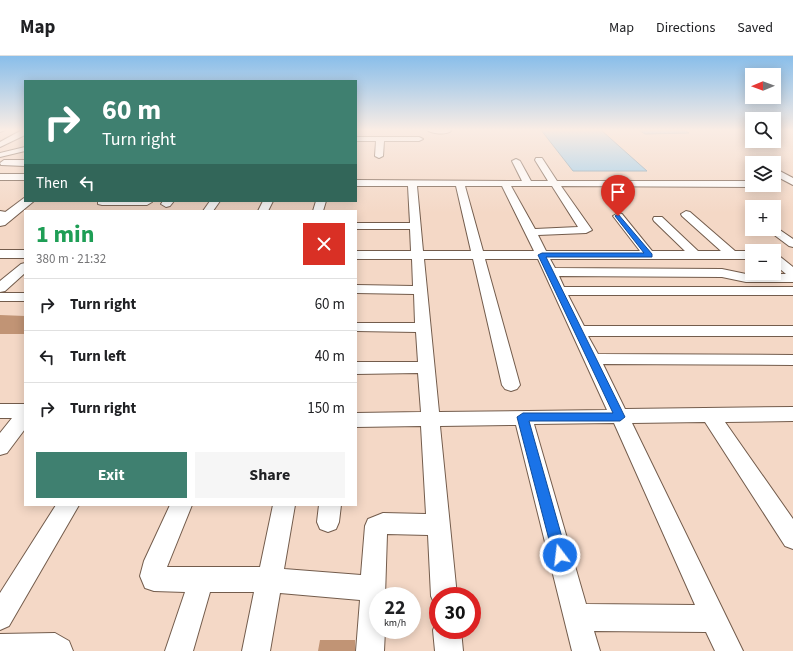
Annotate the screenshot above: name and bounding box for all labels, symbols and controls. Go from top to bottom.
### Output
text: Map [20,14,55,41]
text: Map [609,18,634,38]
text: Directions [656,18,715,38]
text: Saved [737,18,773,38]
north arrow [745,68,781,104]
map controls [745,68,781,280]
text: 60 m [102,90,161,130]
icon: right [36,96,88,148]
button: search [745,112,781,148]
text: Turn right [102,127,176,152]
button: layers [745,156,781,192]
icon: left [76,172,98,194]
text: Then [36,173,68,194]
pin [601,175,635,216]
icon: arrive [607,181,629,203]
button: + [745,200,781,236]
text: 1 min [36,217,94,252]
button: close [303,223,345,265]
button: − [745,244,781,280]
text: 380 m · 21:32 [36,250,106,268]
icon: right [36,294,58,316]
text: Turn right [70,294,136,315]
text: 60 m [315,294,345,315]
icon: left [36,346,58,368]
text: Turn left [70,346,126,367]
text: 40 m [315,346,345,367]
icon: right [36,398,58,420]
text: Turn right [70,398,136,419]
text: 150 m [307,398,345,419]
button: Exit [36,452,187,498]
button: Share [195,452,345,498]
position arrow [539,534,581,576]
speed limit sign: 30 [429,587,481,639]
text: 22 [384,594,406,622]
text: km/h [384,616,406,630]

